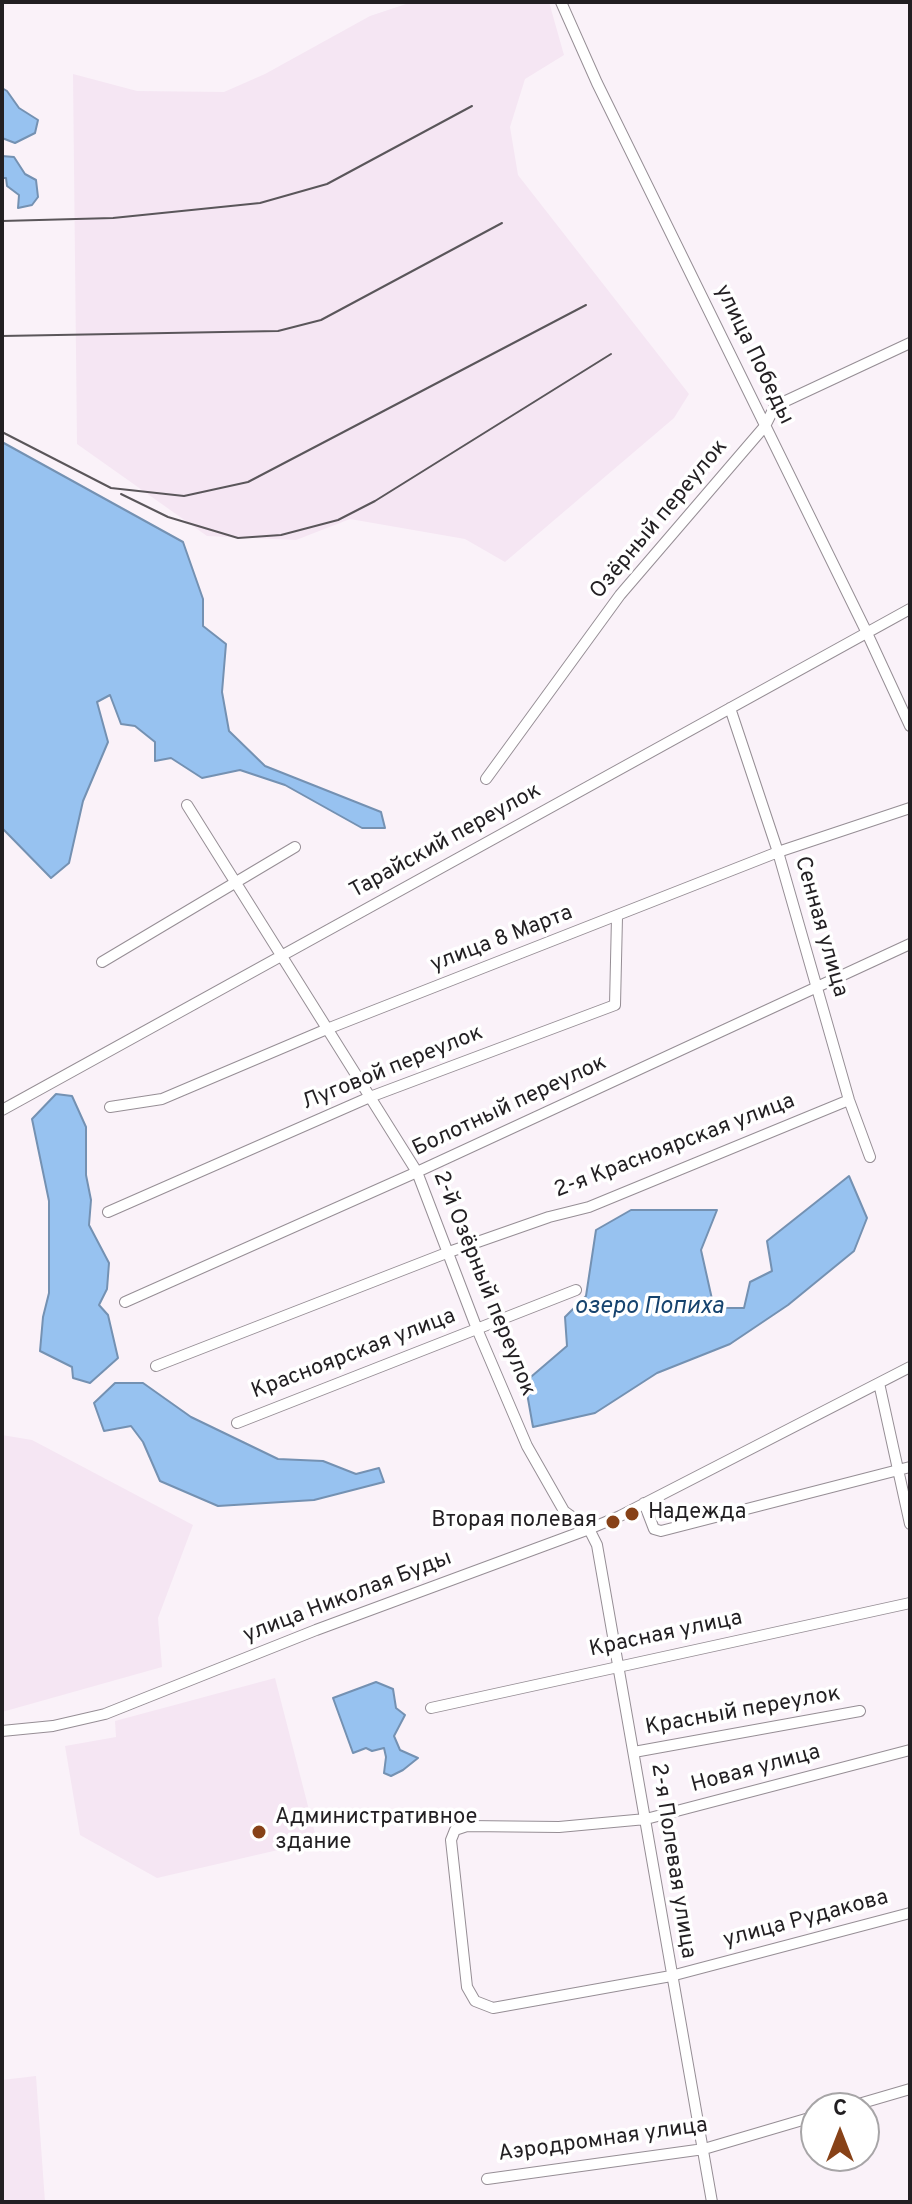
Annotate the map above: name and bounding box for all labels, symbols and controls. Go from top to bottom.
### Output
street label: улица Победы [708,281,798,429]
street label: Озёрный переулок [586,435,734,605]
street label: Тарайский переулок [346,778,546,906]
street label: Сенная улица [787,854,853,1000]
street label: улица 8 Марта [427,901,577,979]
street label: Луговой переулок [299,1021,487,1117]
street label: Болотный переулок [409,1050,611,1164]
street label: 2-я Красноярская улица [551,1089,799,1205]
street label: 2-й Озёрный переулок [426,1168,540,1400]
water label: озеро Попиха [574,1294,724,1322]
street label: Красноярская улица [248,1304,460,1406]
place label: Надежда [648,1501,746,1527]
marker: Надежда [623,1505,641,1523]
place label: Вторая полевая [431,1509,597,1535]
marker: Вторая полевая [604,1513,622,1531]
street label: улица Николая Буды [240,1546,456,1650]
street label: Красная улица [587,1606,745,1664]
street label: Красный переулок [643,1682,843,1742]
street label: Новая улица [688,1740,824,1800]
street label: 2-я Полевая улица [644,1761,700,1961]
place label: Административное здание [275,1806,477,1858]
marker: Административное здание [250,1823,268,1841]
street label: улица Рудакова [721,1885,891,1955]
north arrow [800,2092,880,2172]
text: С [833,2096,847,2123]
street label: Аэродромная улица [497,2113,709,2169]

